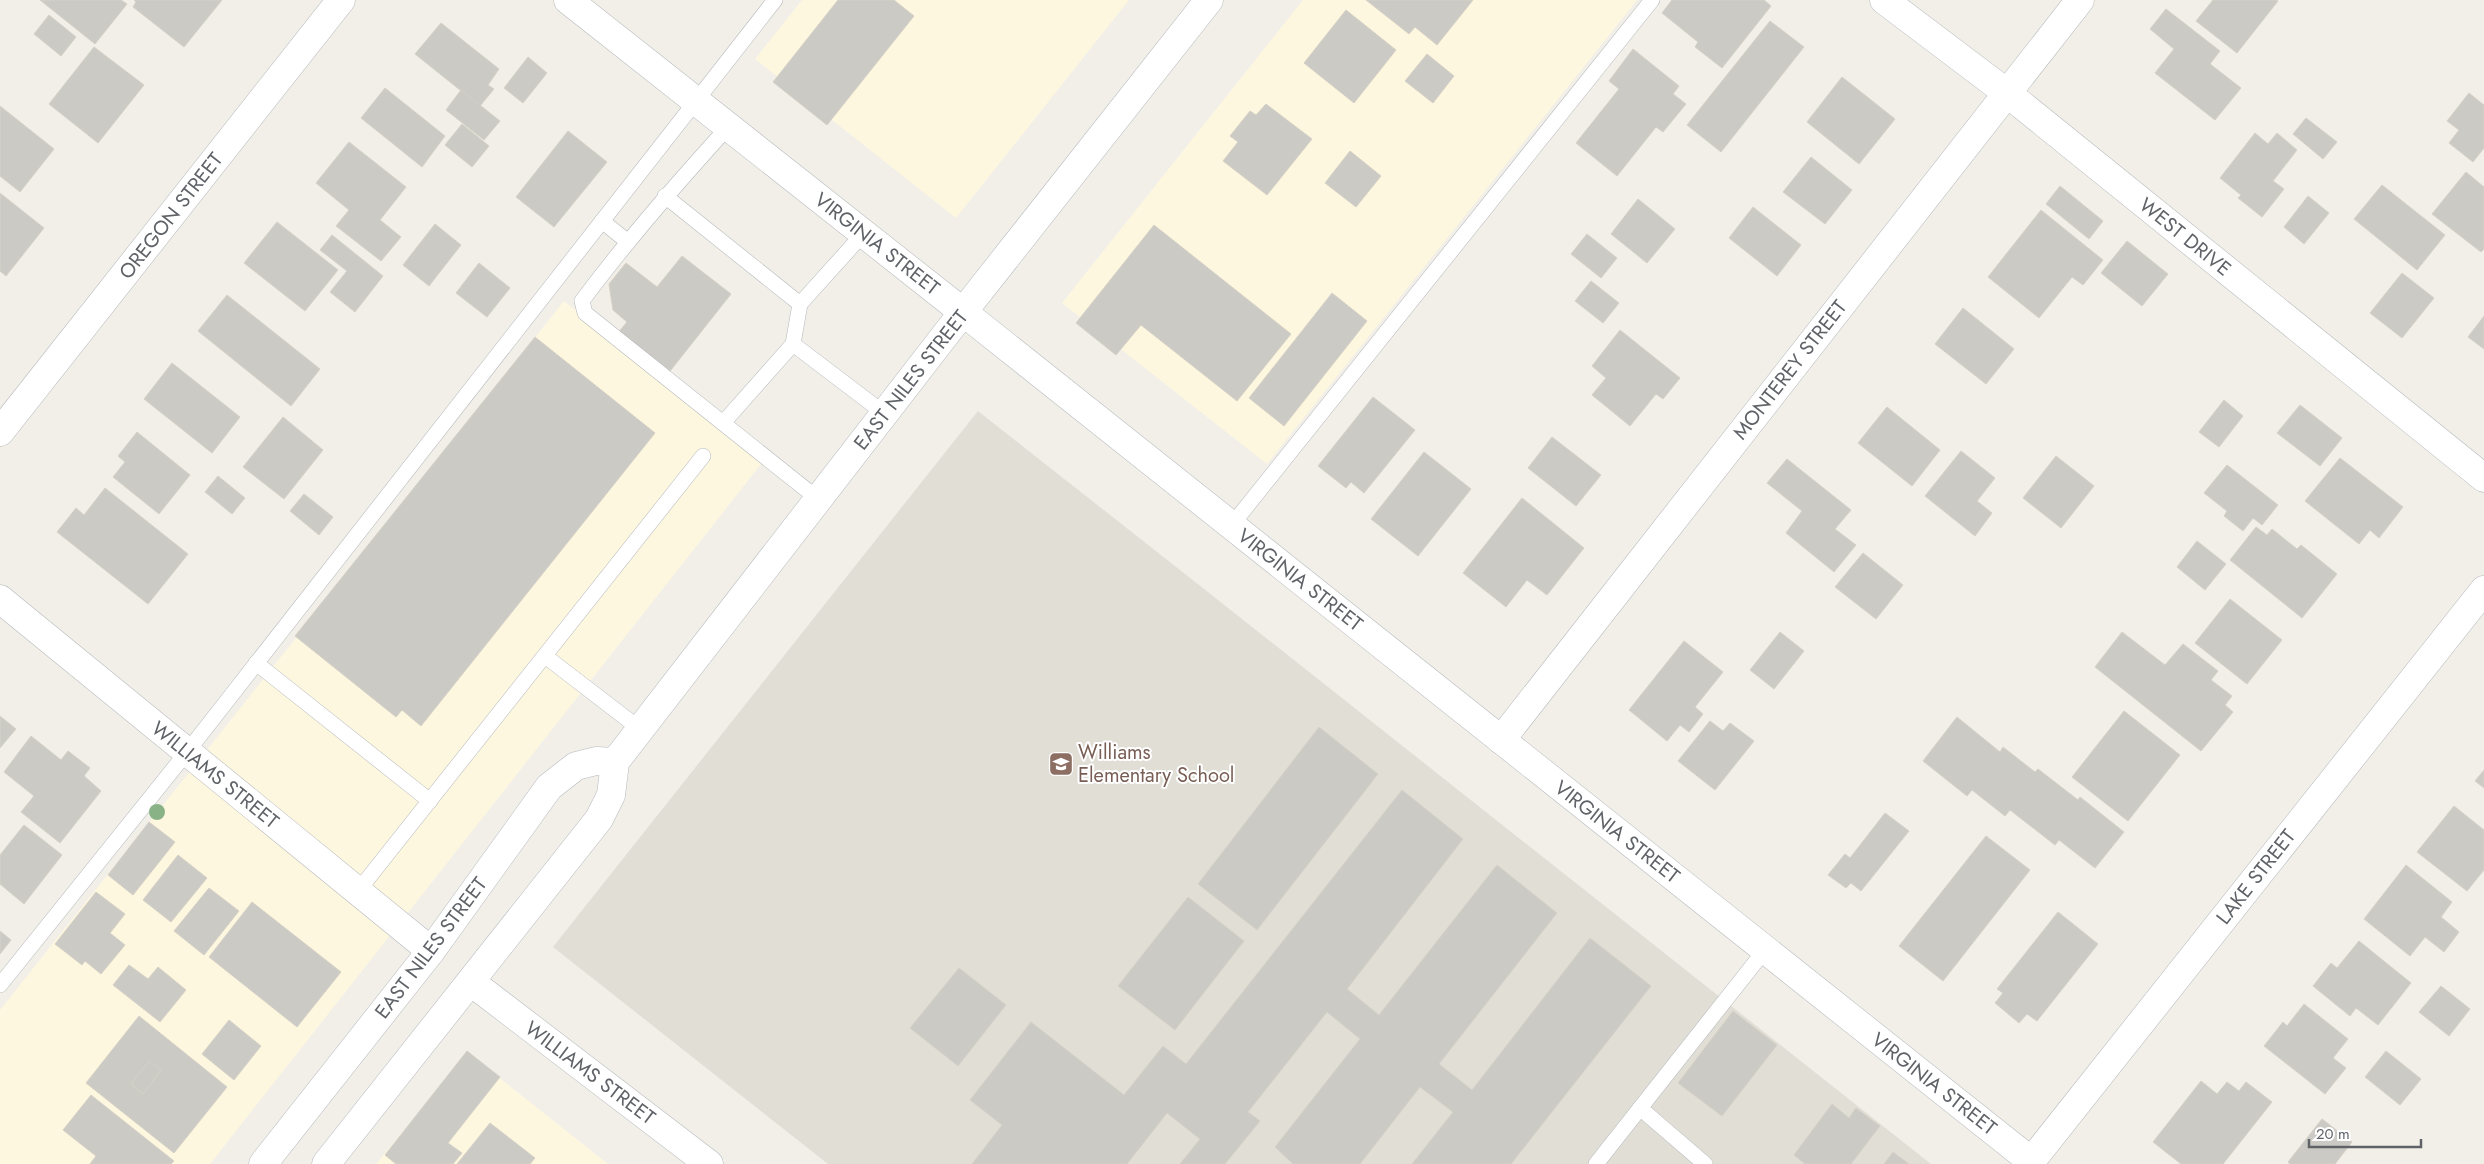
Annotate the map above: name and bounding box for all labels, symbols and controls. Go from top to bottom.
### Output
street label: OREGON STREET [112,146,230,285]
street label: VIRGINIA STREET [808,186,946,303]
street label: WEST DRIVE [2133,191,2237,283]
street label: MONTEREY STREET [1726,294,1854,446]
street label: EAST NILES STREET [847,303,975,456]
street label: VIRGINIA STREET [1231,522,1369,639]
street label: WILLIAMS STREET [145,714,286,836]
place label: Williams Elementary School [1078,738,1234,790]
school or university icon: Williams Elementary School [1048,751,1074,777]
street label: VIRGINIA STREET [1548,774,1686,891]
street label: LAKE STREET [2210,823,2303,931]
street label: EAST NILES STREET [368,871,494,1025]
street label: WILLIAMS STREET [519,1014,662,1132]
street label: VIRGINIA STREET [1865,1026,2003,1143]
scale bar [2309,1116,2422,1148]
text: 20 m [2316,1123,2350,1145]

